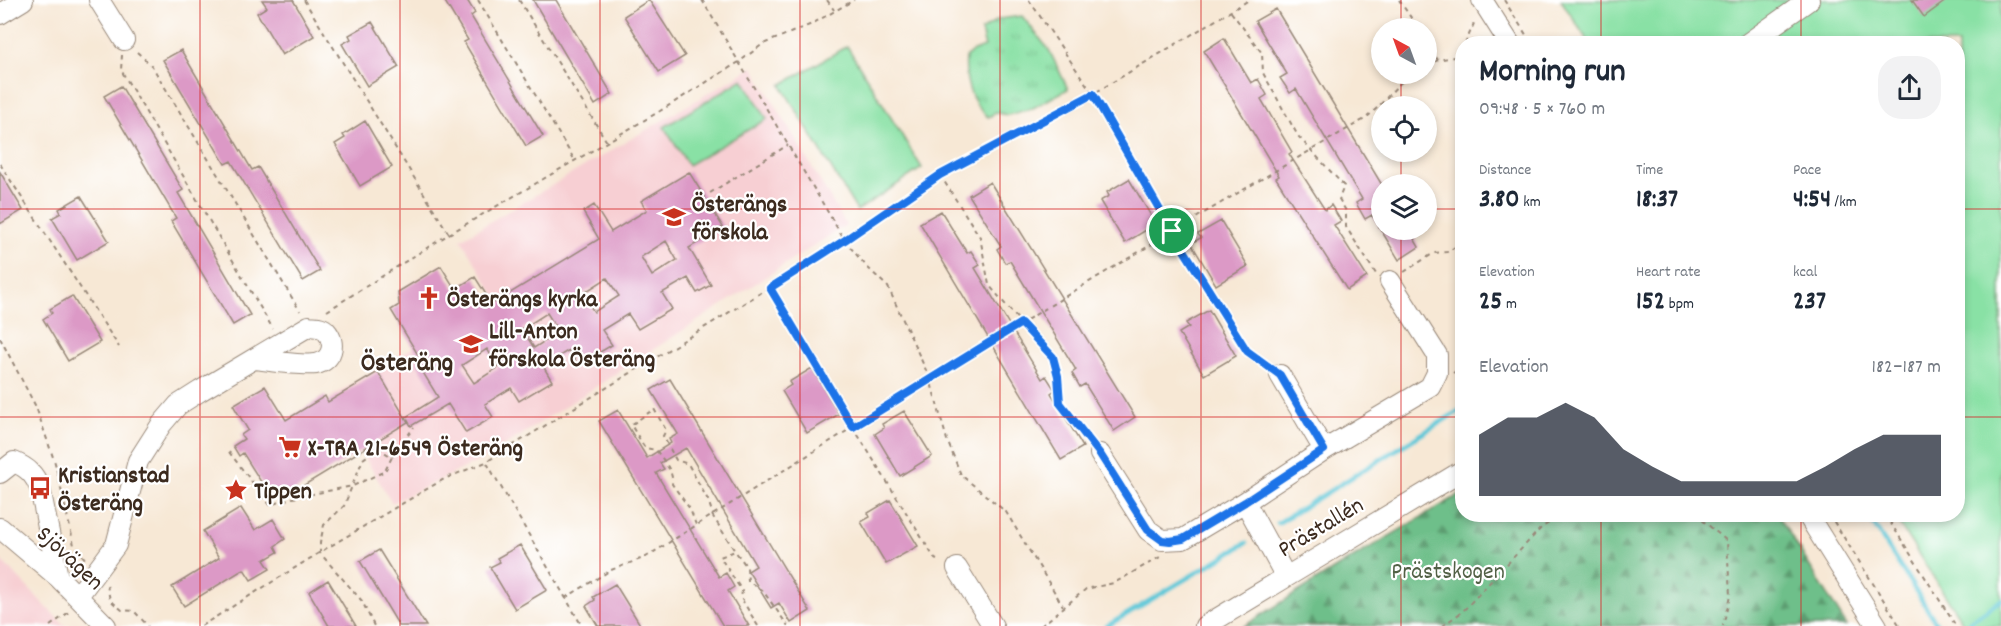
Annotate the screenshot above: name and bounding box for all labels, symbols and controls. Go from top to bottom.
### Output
north arrow [1371,18,1437,84]
map controls [1371,18,1437,240]
text: Morning run [1479,50,1626,97]
button: share [1878,56,1941,119]
button: locate [1371,96,1437,162]
text: 09:48 · 5 × 760 m [1479,96,1605,124]
text: Distance [1479,159,1531,182]
text: Time [1636,159,1663,182]
text: Pace [1793,159,1821,182]
button: layers [1371,174,1437,240]
text: 3.80 [1479,182,1519,219]
text: 18:37 [1636,182,1678,219]
text: 4:54 [1793,182,1831,219]
place label: Österängs förskola [691,189,787,251]
text: km [1519,191,1541,214]
text: /km [1831,191,1857,214]
school or university icon: Österängs förskola [661,204,687,230]
pin [1146,205,1197,256]
icon: arrive [1155,214,1188,247]
text: Elevation [1479,261,1535,284]
text: Heart rate [1636,261,1701,284]
text: kcal [1793,261,1817,284]
place label: Österängs kyrka [447,284,598,318]
text: 25 [1479,284,1502,321]
text: 152 [1636,284,1665,321]
text: 237 [1793,284,1826,321]
church icon: Österängs kyrka [416,285,442,311]
text: m [1502,293,1517,316]
text: bpm [1665,293,1694,316]
place label: Lill-Anton förskola Österäng [488,316,655,378]
school or university icon: Lill-Anton förskola Österäng [458,331,484,357]
district label: Österäng [361,346,453,383]
text: Elevation [1479,354,1549,382]
text: 182–187 m [1872,354,1941,382]
place label: X-TRA 21-6549 Österäng [308,433,523,467]
supermarket icon: X-TRA 21-6549 Österäng [277,434,303,460]
place label: Kristianstad Österäng [58,460,170,522]
bus stop icon: Kristianstad Österäng [27,475,53,501]
place label: Tippen [254,476,312,510]
place icon: Tippen [223,477,249,503]
street label: Prästallén [1272,490,1371,568]
street label: Sjövägen [27,519,110,599]
park label: Prästskogen [1391,556,1505,590]

